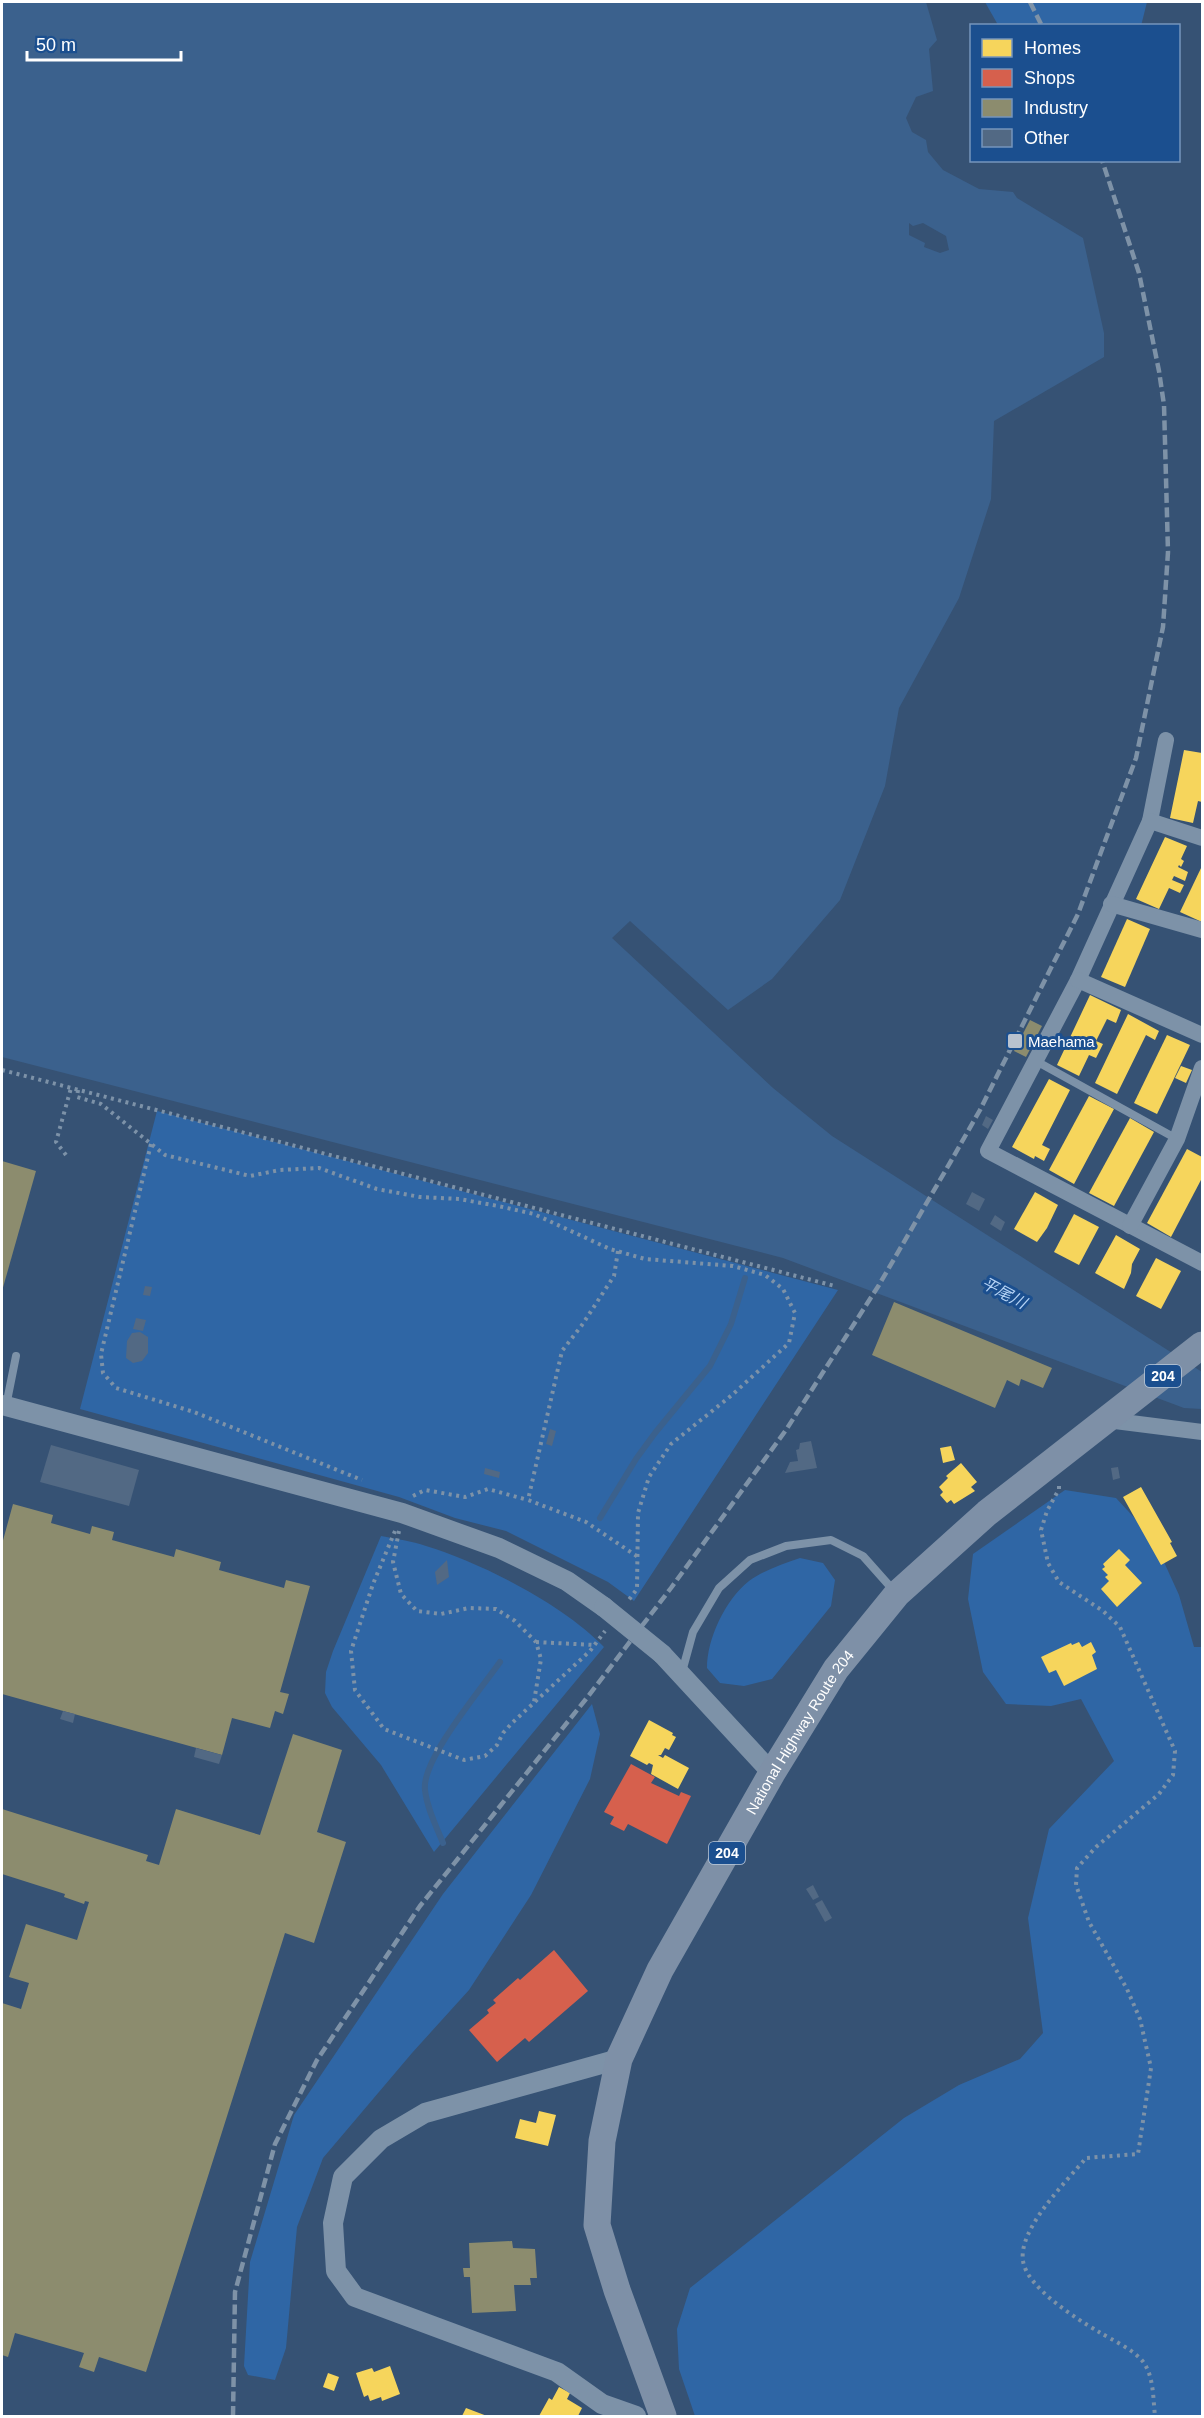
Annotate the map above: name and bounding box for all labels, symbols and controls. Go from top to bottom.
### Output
scale bar [27,24,182,62]
legend [970,24,1180,162]
text: 50 m [36,35,76,55]
text: Homes [1024,38,1081,58]
text: Shops [1024,68,1075,88]
text: Industry [1024,98,1088,118]
text: Other [1024,128,1069,148]
marker: Maehama [1006,1032,1024,1050]
place label: Maehama [1028,1033,1095,1050]
water label: 平尾川 [979,1274,1031,1313]
road number: 204 [1145,1365,1181,1387]
street label: National Highway Route 204 [742,1646,857,1817]
road number: 204 [709,1842,745,1864]

